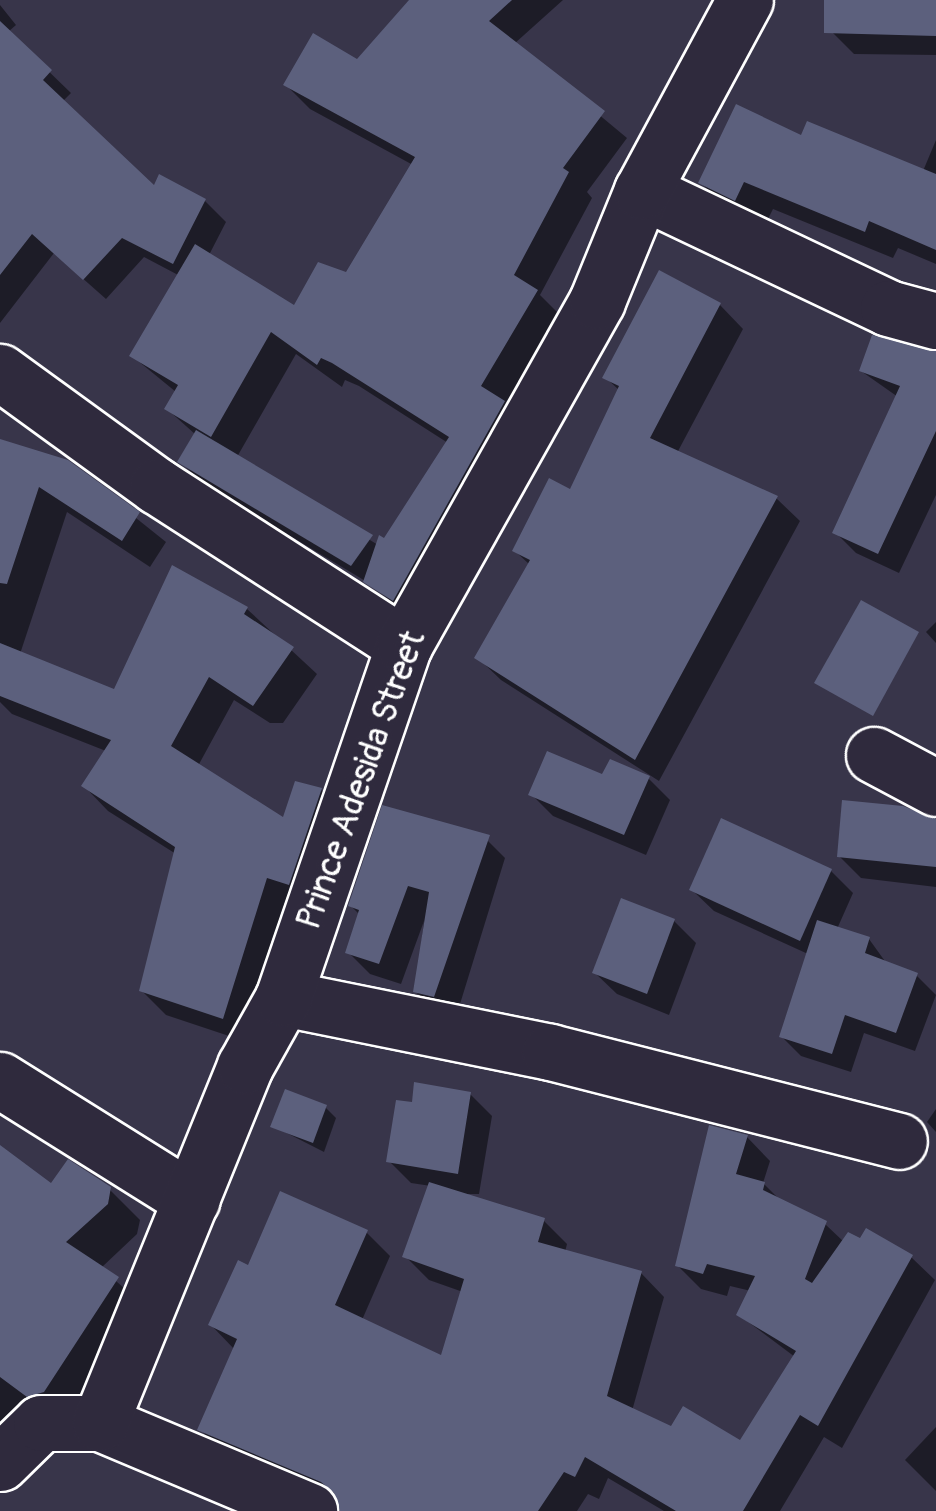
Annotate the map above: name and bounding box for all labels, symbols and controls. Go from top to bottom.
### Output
street label: Prince Adesida Street [287,625,435,935]

